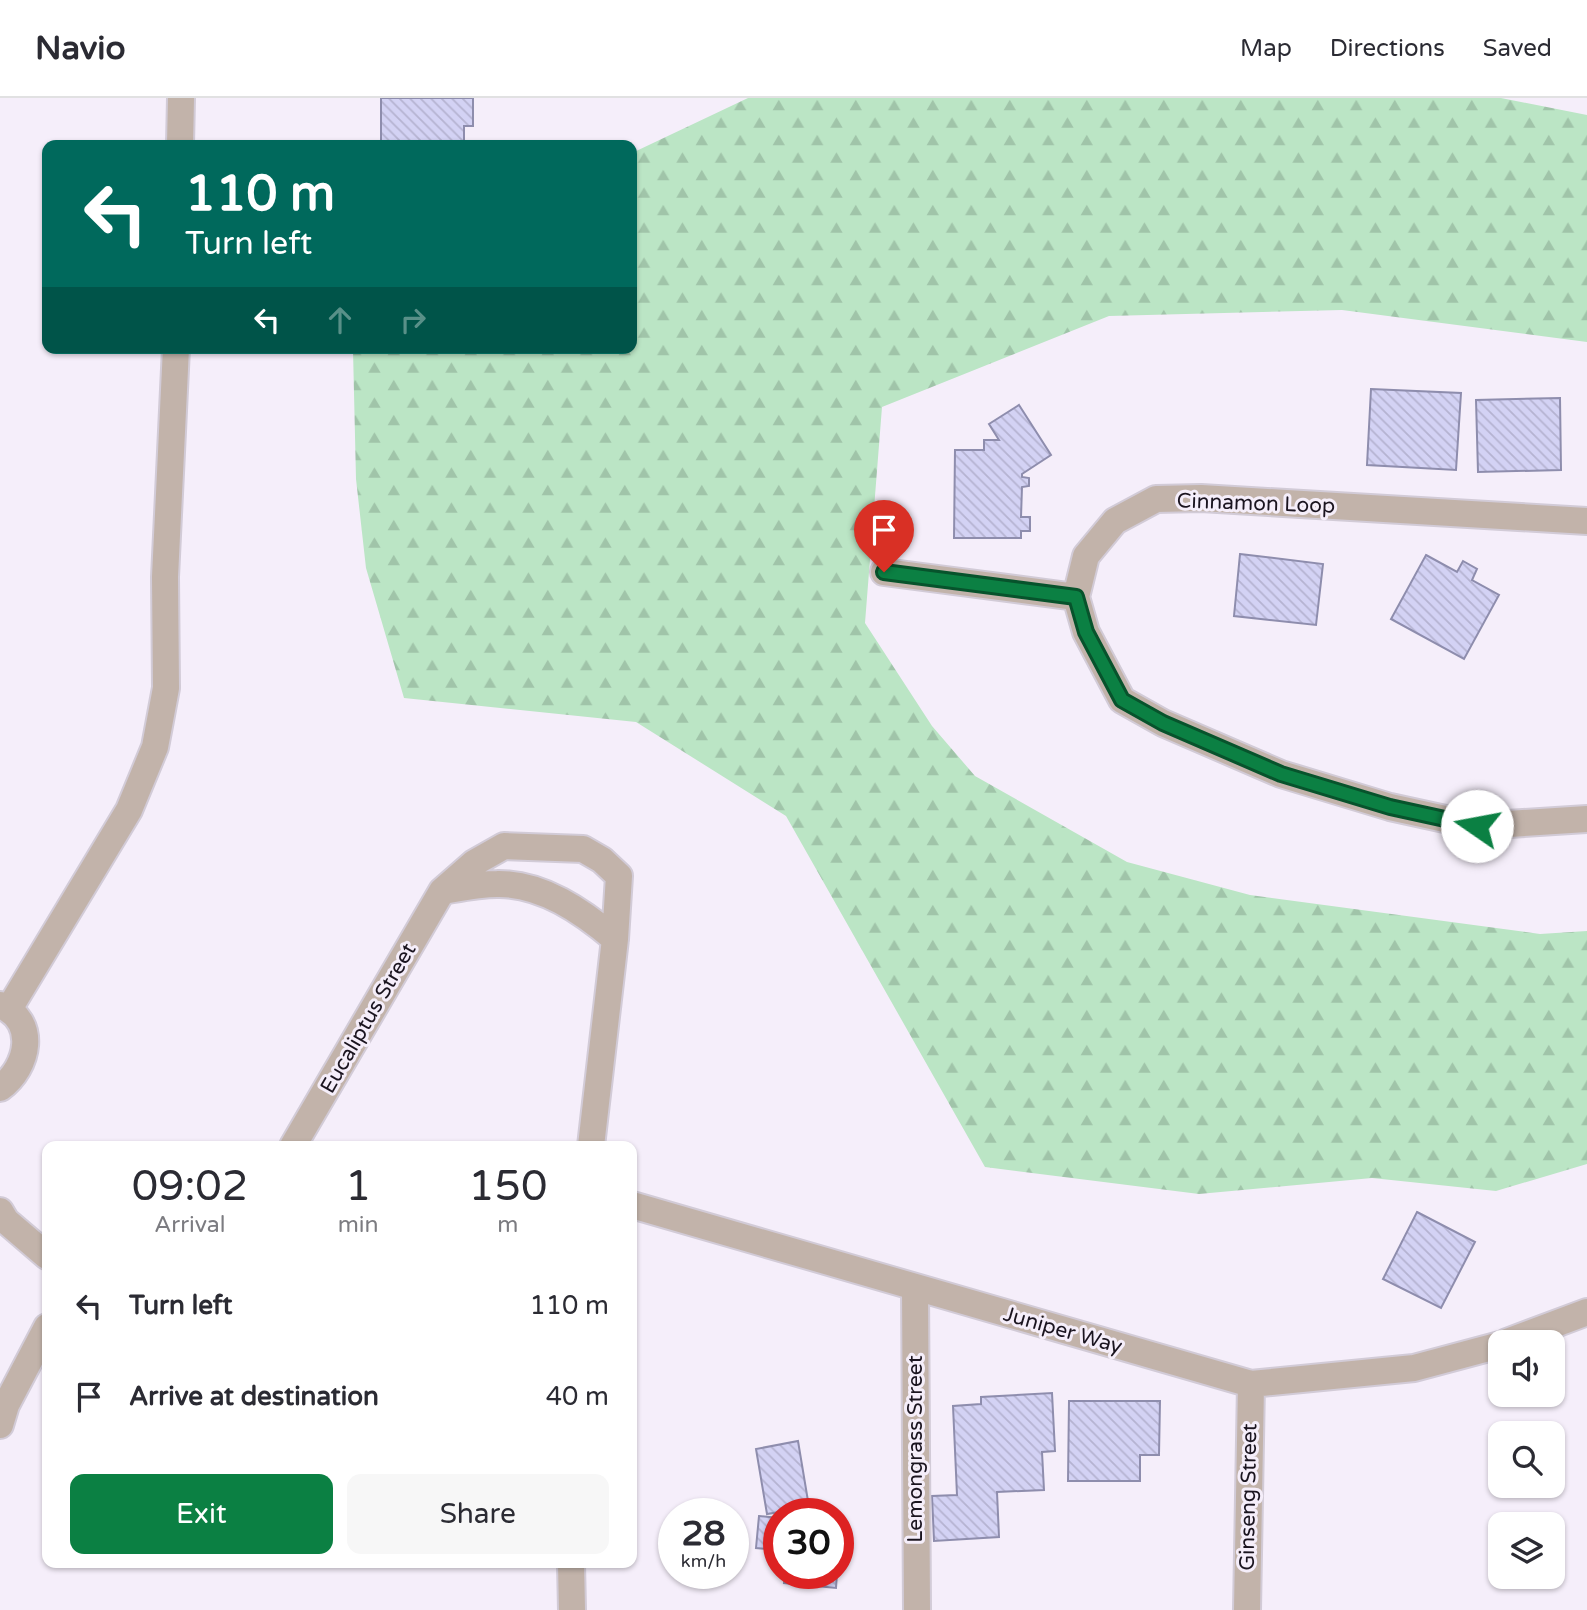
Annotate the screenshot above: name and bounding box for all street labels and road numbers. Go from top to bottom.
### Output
street label: Cinnamon Loop [1176,488,1336,519]
street label: Eucaliptus Street [315,939,421,1098]
street label: Juniper Way [1001,1302,1125,1359]
street label: Lemongrass Street [903,1355,928,1543]
street label: Ginseng Street [1235,1423,1262,1571]

